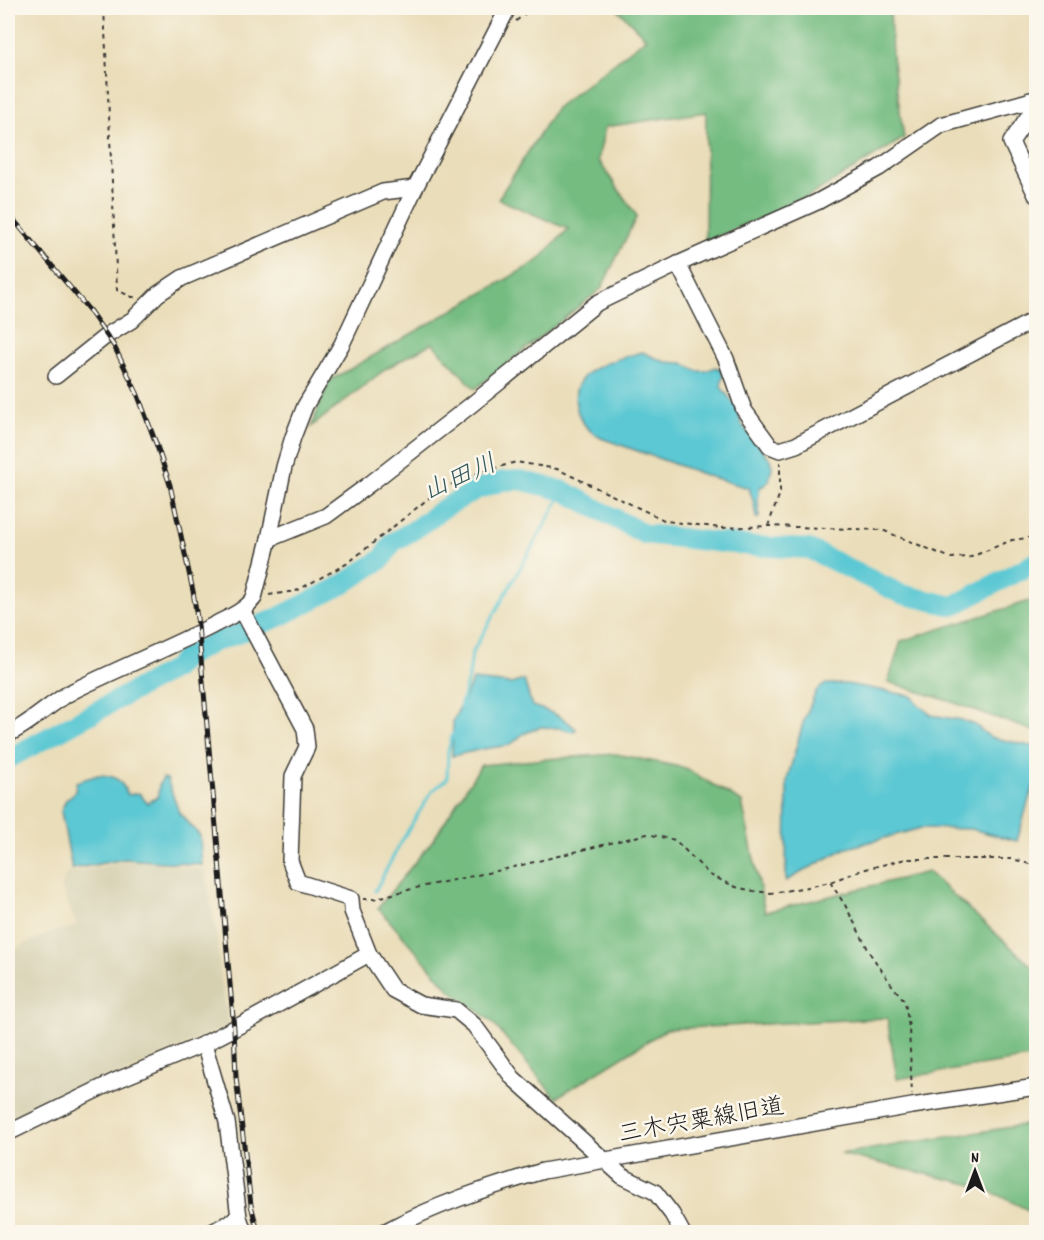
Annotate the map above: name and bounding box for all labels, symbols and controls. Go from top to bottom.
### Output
water label: 山田川 [417,446,504,512]
street label: 三木宍粟線旧道 [616,1091,787,1153]
north arrow [945,1141,1005,1201]
text: N [971,1147,979,1170]

